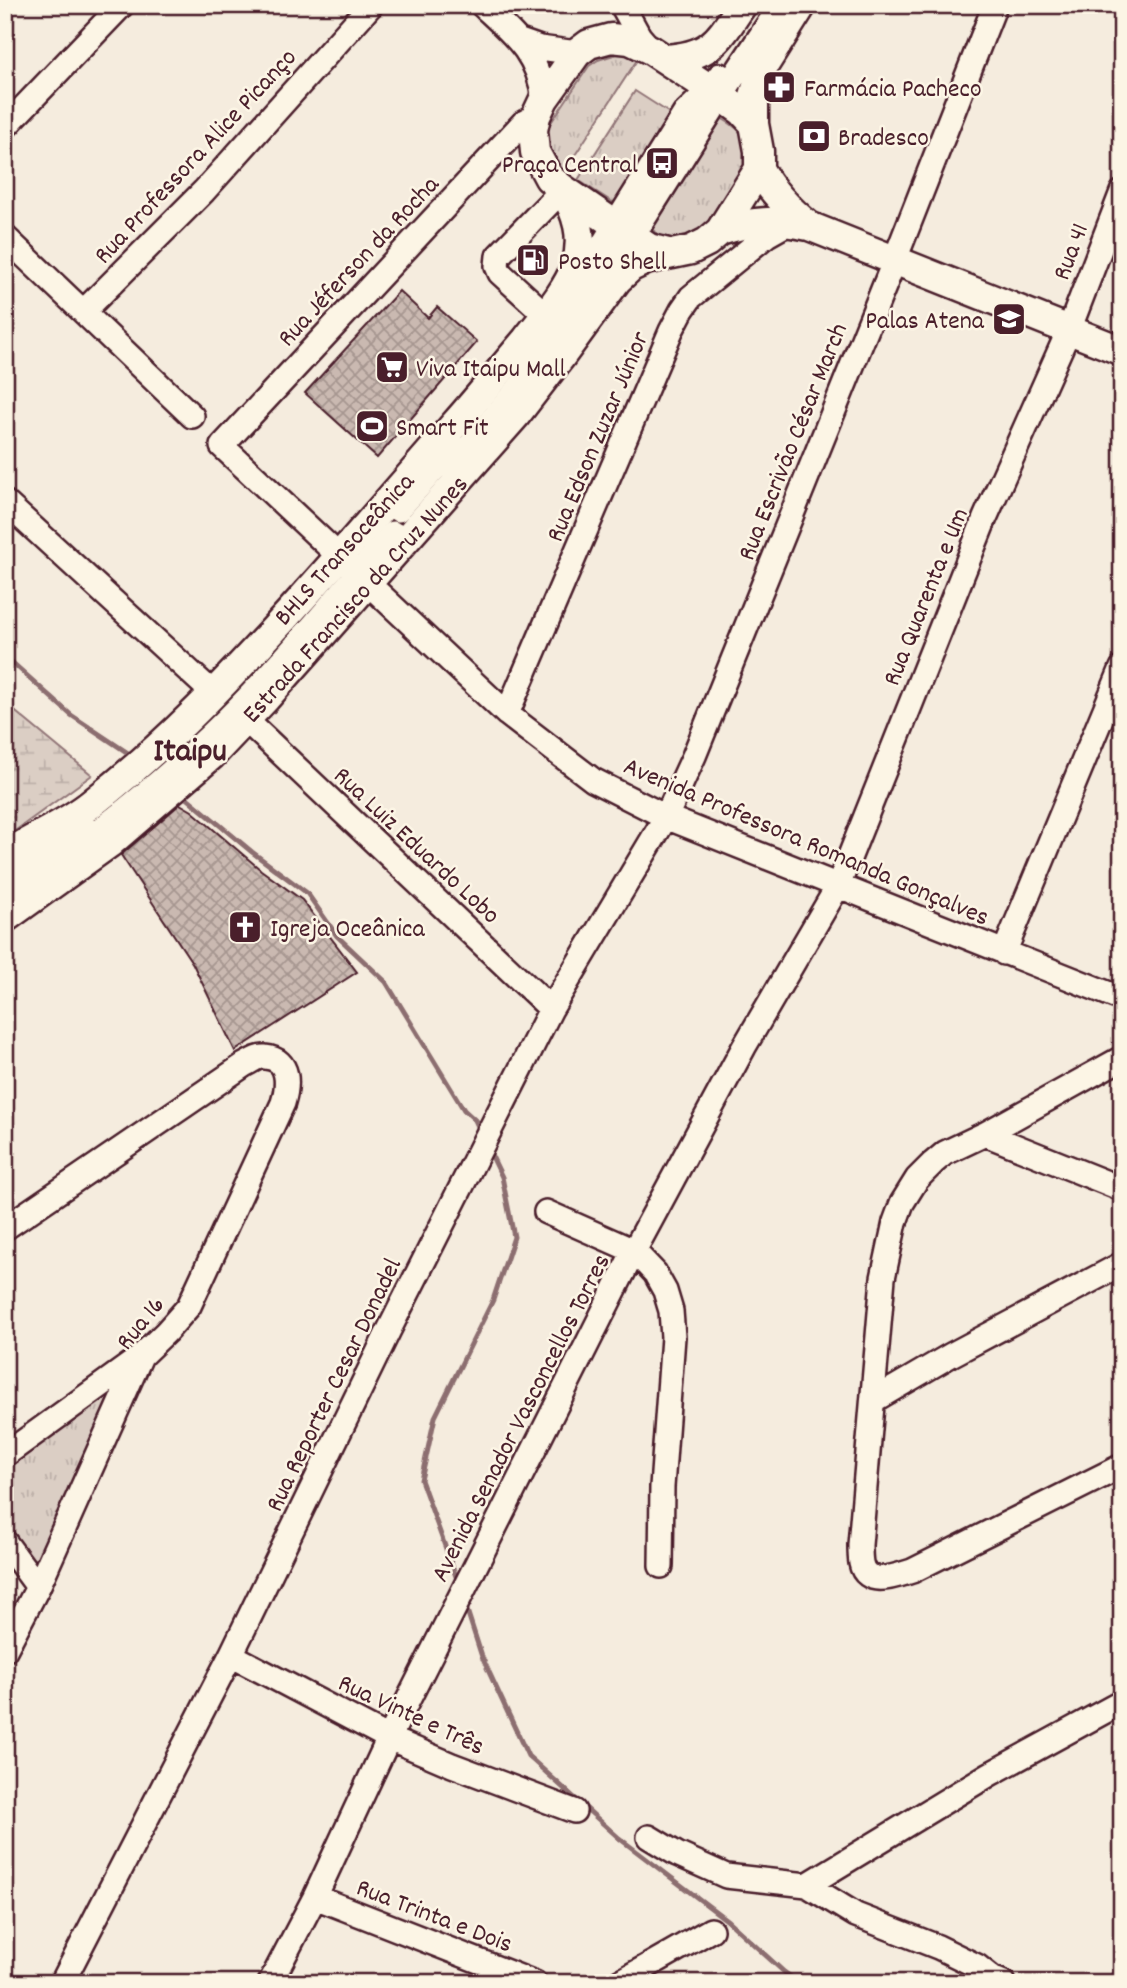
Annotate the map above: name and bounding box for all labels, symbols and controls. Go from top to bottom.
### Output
street label: Rua Professora Alice Picanço [86,41,307,274]
pharmacy icon: Farmácia Pacheco [760,68,798,106]
place label: Farmácia Pacheco [804,72,981,109]
bank icon: Bradesco [795,117,833,155]
place label: Bradesco [838,121,929,158]
bus stop icon: Praça Central [643,144,681,182]
place label: Praça Central [502,148,638,185]
street label: Rua Jéferson da Rocha [270,168,450,356]
street label: Rua 41 [1045,218,1100,286]
fuel station icon: Posto Shell [514,241,552,279]
place label: Posto Shell [558,245,667,282]
school or university icon: Palas Atena [990,300,1028,338]
place label: Palas Atena [865,304,985,341]
street label: Rua Escrivão César March [730,318,859,567]
street label: Rua Edson Zuzar Júnior [538,326,660,548]
supermarket icon: Viva Itaipu Mall [373,348,411,386]
place label: Viva Itaipu Mall [416,352,566,389]
sports icon: Smart Fit [353,407,391,445]
place label: Smart Fit [396,411,489,448]
street label: BHLS Transoceânica [267,465,425,635]
street label: Estrada Francisco da Cruz Nunes [235,468,478,733]
street label: Rua Quarenta e Um [875,503,980,692]
district label: Itaipu [153,730,227,777]
street label: Avenida Professora Romanda Gonçalves [617,749,994,937]
street label: Rua Luiz Eduardo Lobo [324,759,507,934]
church icon: Igreja Oceânica [226,908,264,946]
place label: Igreja Oceânica [270,912,426,949]
street label: Avenida Senador Vasconcellos Torres [423,1248,621,1589]
street label: Rua Reporter Cesar Donadel [258,1252,413,1519]
street label: Rua 16 [108,1289,175,1359]
street label: Rua Vinte e Três [331,1666,490,1766]
street label: Rua Trinta e Dois [350,1870,517,1964]

